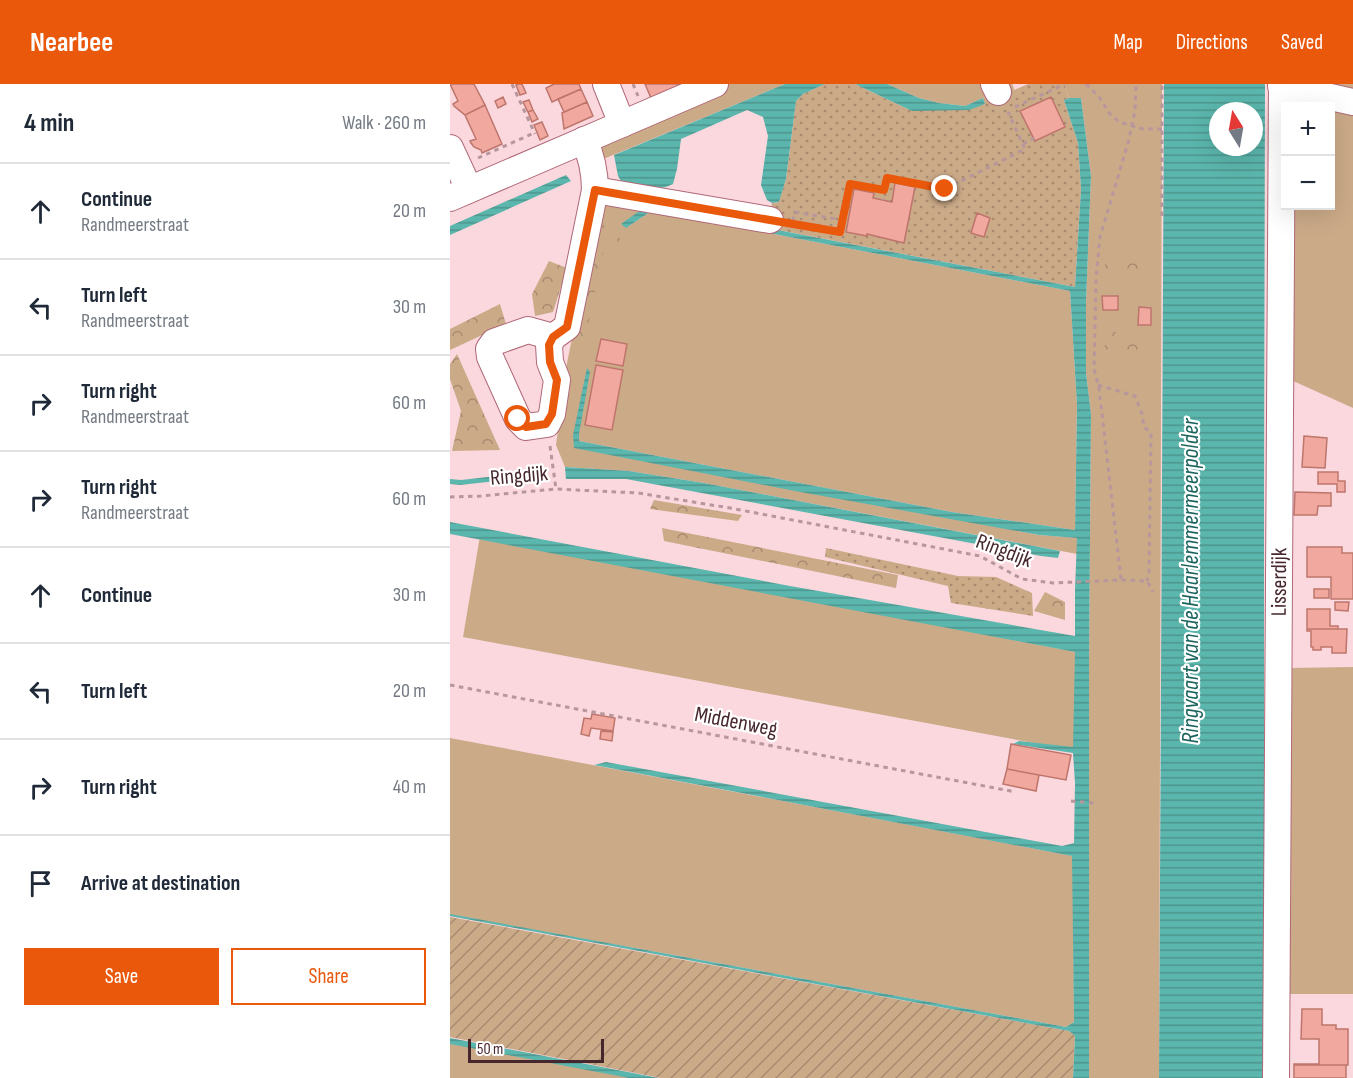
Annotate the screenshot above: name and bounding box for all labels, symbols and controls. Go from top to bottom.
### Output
text: Nearbee [30,26,113,59]
text: Map [1113,30,1143,55]
text: Directions [1176,30,1248,55]
text: Saved [1281,30,1323,55]
north arrow [1209,102,1263,156]
map controls [1281,102,1335,210]
button: + [1281,102,1335,156]
text: 4 min [24,108,74,139]
text: Walk · 260 m [342,111,426,135]
button: − [1281,156,1335,210]
route end [931,175,957,201]
text: Continue [81,186,152,213]
icon: ahead [24,195,57,228]
text: 20 m [393,199,426,223]
text: Randmeerstraat [81,213,189,237]
text: Turn left [81,282,147,309]
icon: left [24,291,57,324]
text: 30 m [393,295,426,319]
text: Randmeerstraat [81,309,189,333]
text: Turn right [81,378,157,405]
icon: right [24,387,57,420]
text: 60 m [392,391,426,415]
text: Randmeerstraat [81,405,189,429]
route start [504,405,530,431]
water label: Ringvaart van de Haarlemmermeerpolder [1176,417,1205,744]
street label: Ringdijk [489,460,550,492]
text: Turn right [81,474,157,501]
icon: right [24,483,57,516]
text: 60 m [392,487,426,511]
text: Randmeerstraat [81,501,189,525]
street label: Ringdijk [972,528,1036,574]
street label: Lisserdijk [1265,547,1293,616]
icon: ahead [24,579,57,612]
text: Continue [81,582,152,609]
text: 30 m [393,583,426,607]
icon: left [24,675,57,708]
text: Turn left [81,678,147,705]
text: 20 m [393,679,426,703]
street label: Middenweg [692,701,780,743]
icon: right [24,771,57,804]
text: Turn right [81,774,157,801]
text: 40 m [393,775,426,799]
icon: arrive [24,867,57,900]
text: Arrive at destination [81,870,240,897]
button: Save [24,948,219,1005]
button: Share [231,948,426,1005]
scale bar [468,1036,604,1064]
text: 50 m [477,1040,503,1059]

